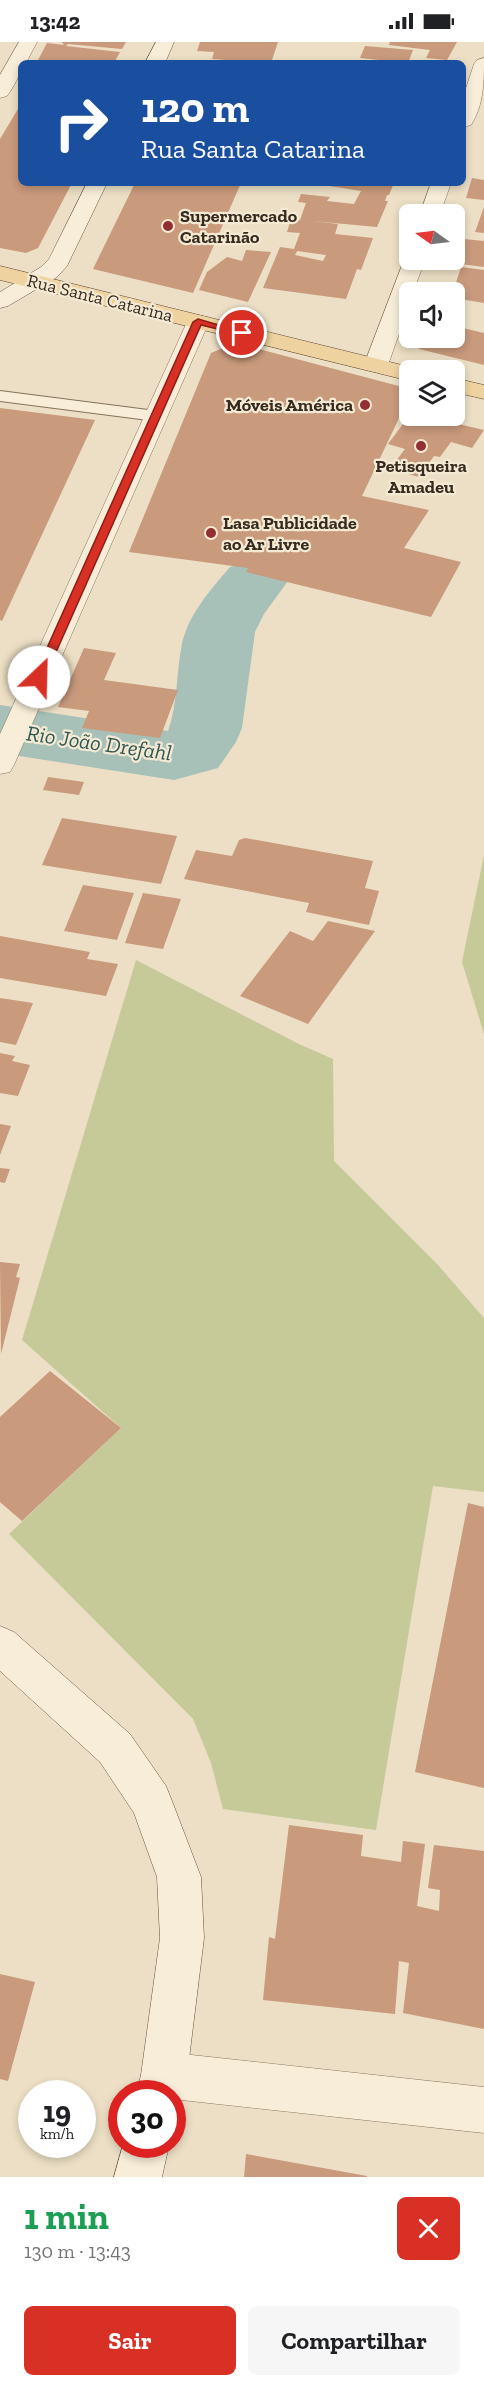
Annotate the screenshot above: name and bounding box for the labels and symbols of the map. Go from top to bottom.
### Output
north arrow [399,204,465,270]
place label: Supermercado Catarinão [180,205,298,248]
marker: Supermercado Catarinão [161,219,175,233]
street label: Rua Santa Catarina [25,269,175,327]
pin [216,307,267,358]
place label: Móveis América [226,394,353,416]
marker: Móveis América [358,398,372,412]
marker: Petisqueira Amadeu [414,439,428,453]
place label: Petisqueira Amadeu [375,455,467,498]
place label: Lasa Publicidade ao Ar Livre [223,512,357,555]
marker: Lasa Publicidade ao Ar Livre [204,526,218,540]
position arrow [7,645,71,709]
water label: Rio João Drefahl [25,719,173,767]
speed limit sign: 30 [108,2080,186,2158]

